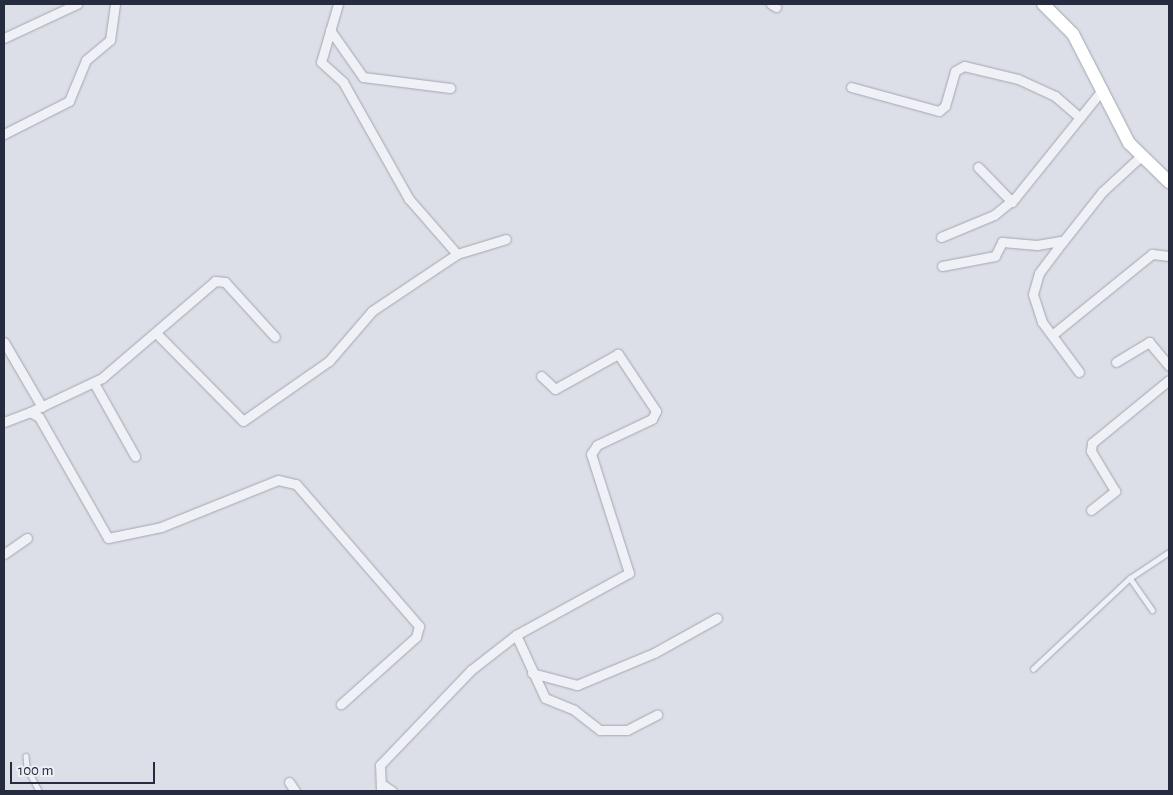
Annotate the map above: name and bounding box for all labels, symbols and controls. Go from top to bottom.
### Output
scale bar [12,752,158,784]
text: 100 m [18,763,53,778]

